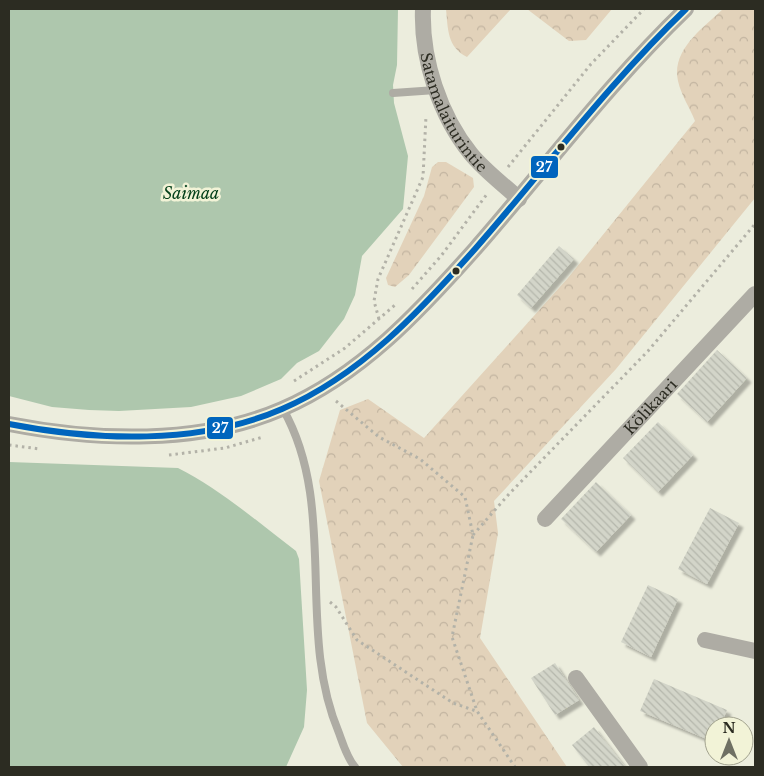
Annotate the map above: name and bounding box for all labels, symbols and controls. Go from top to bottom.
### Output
street label: Satamalaiturintie [417,51,492,176]
unlabelled marker [556,142,566,152]
line badge: 27 [530,155,559,179]
text: 27 [536,158,553,176]
water label: Saimaa [163,183,219,203]
unlabelled marker [451,266,461,276]
street label: Kölikaari [620,375,681,438]
line badge: 27 [206,416,234,440]
text: 27 [212,419,229,437]
north arrow [704,716,754,766]
text: N [722,719,736,737]

